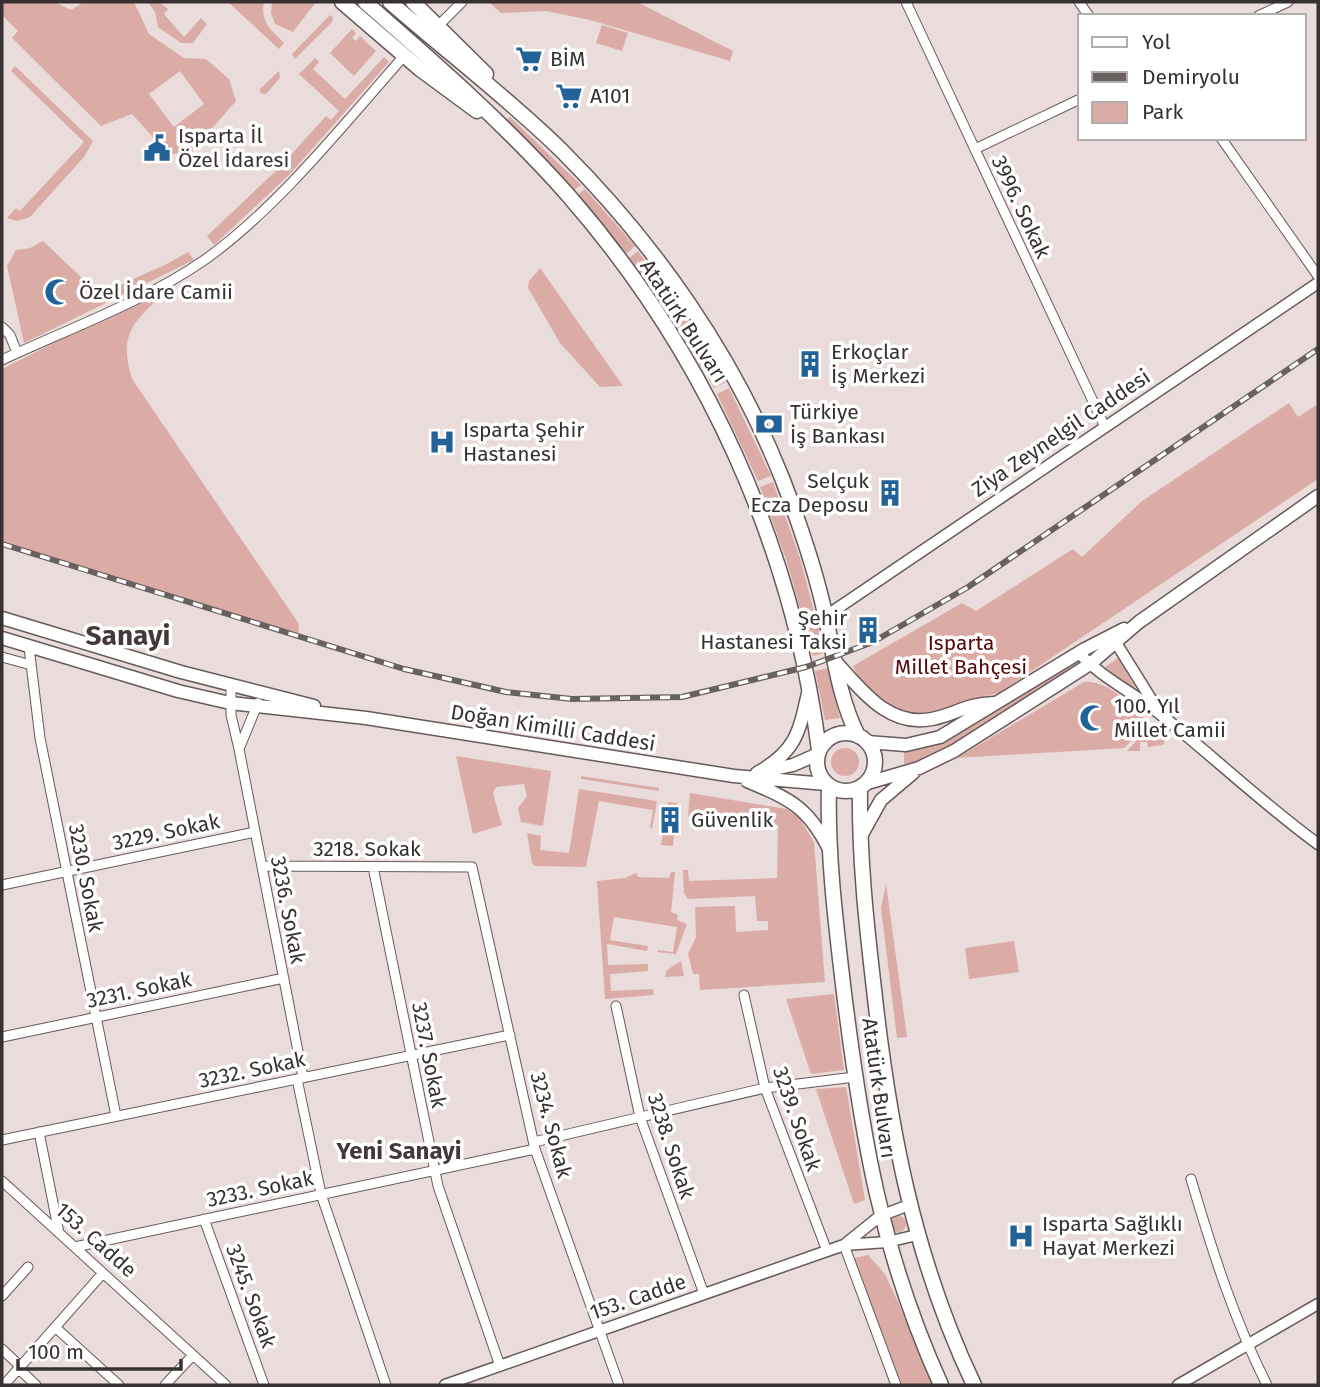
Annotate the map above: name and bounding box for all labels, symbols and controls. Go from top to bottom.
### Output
legend [1078,14,1306,140]
text: Yol [1142,29,1171,55]
supermarket icon: BİM [514,44,544,74]
place label: BİM [550,46,585,72]
text: Demiryolu [1142,64,1240,90]
supermarket icon: A101 [554,81,584,111]
place label: A101 [590,83,630,109]
text: Park [1142,99,1184,125]
place label: Isparta İl Özel İdaresi [178,123,289,173]
public building icon: Isparta İl Özel İdaresi [142,133,172,163]
street label: 3996. Sokak [986,151,1056,263]
street label: Atatürk Bulvarı [635,255,733,387]
mosque icon: Özel İdare Camii [43,277,73,307]
place label: Özel İdare Camii [79,279,233,305]
place label: Erkoçlar İş Merkezi [831,339,925,389]
building icon: Erkoçlar İş Merkezi [795,349,825,379]
street label: Ziya Zeynelgil Caddesi [967,364,1155,502]
place label: Türkiye İş Bankası [790,399,885,449]
bank icon: Türkiye İş Bankası [754,409,784,439]
place label: Isparta Şehir Hastanesi [463,417,584,467]
hospital icon: Isparta Şehir Hastanesi [427,427,457,457]
place label: Selçuk Ecza Deposu [751,468,869,518]
building icon: Selçuk Ecza Deposu [875,478,905,508]
place label: Şehir Hastanesi Taksi [700,605,847,655]
building icon: Şehir Hastanesi Taksi [853,615,883,645]
district label: Sanayi [86,619,170,652]
park label: Isparta Millet Bahçesi [895,630,1027,680]
place label: 100. Yıl Millet Camii [1114,693,1226,743]
street label: Doğan Kimilli Caddesi [449,699,657,757]
mosque icon: 100. Yıl Millet Camii [1078,703,1108,733]
building icon: Güvenlik [655,805,685,835]
place label: Güvenlik [691,807,774,833]
street label: 3229. Sokak [110,808,222,856]
street label: 3230. Sokak [63,822,109,935]
street label: 3218. Sokak [313,836,421,862]
street label: 3236. Sokak [265,854,311,966]
street label: 3231. Sokak [84,966,194,1014]
street label: 3237. Sokak [406,1000,452,1110]
street label: Atatürk Bulvarı [856,1016,902,1160]
street label: 3232. Sokak [196,1046,308,1094]
street label: 3239. Sokak [767,1063,827,1175]
street label: 3234. Sokak [524,1069,578,1181]
street label: 3238. Sokak [642,1090,700,1202]
district label: Yeni Sanayi [336,1137,461,1165]
street label: 3233. Sokak [204,1165,316,1213]
street label: 153. Cadde [50,1197,142,1283]
place label: Isparta Sağlıklı Hayat Merkezi [1042,1211,1183,1261]
hospital icon: Isparta Sağlıklı Hayat Merkezi [1006,1221,1036,1251]
street label: 3245. Sokak [220,1241,282,1352]
street label: 153. Cadde [586,1268,690,1326]
scale bar [18,1328,180,1372]
text: 100 m [28,1339,84,1365]

